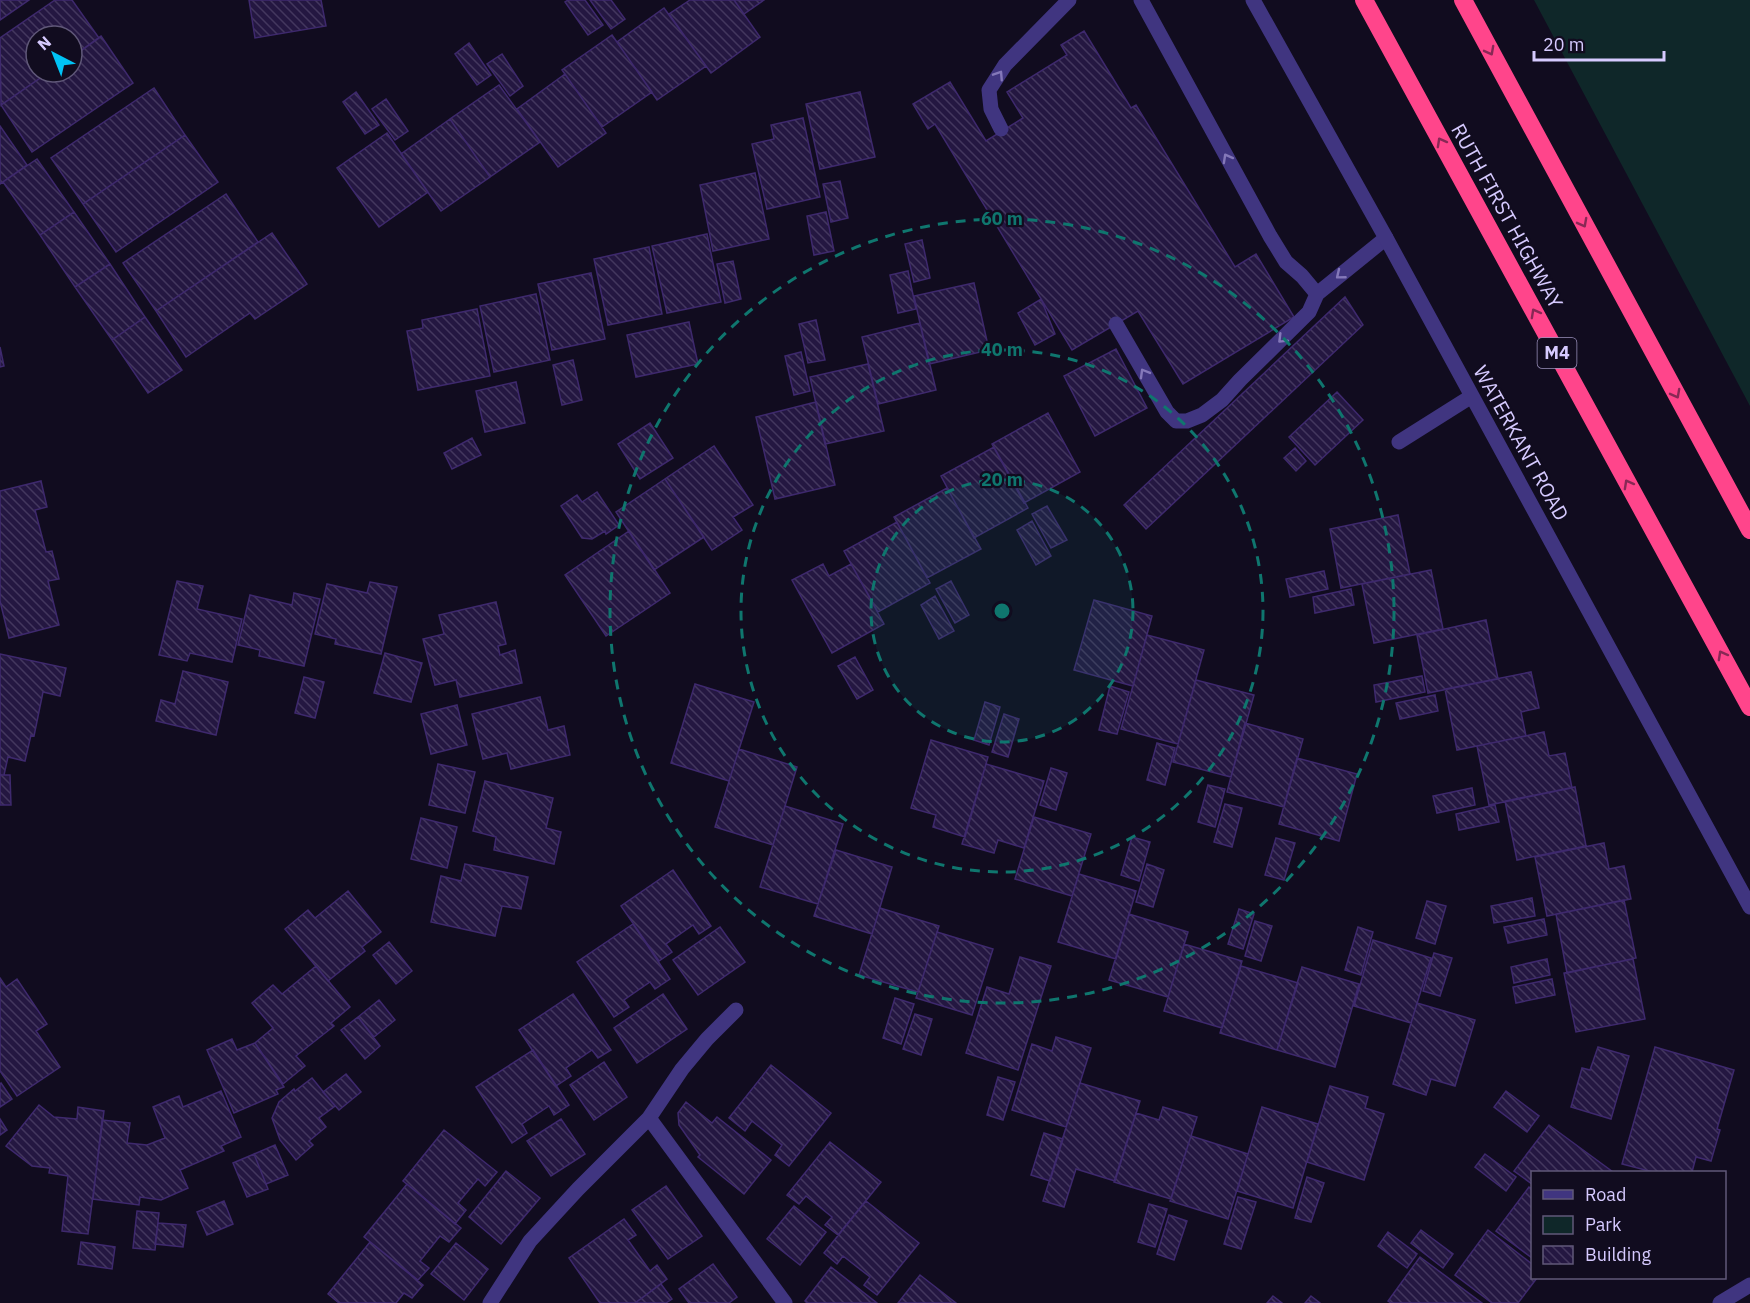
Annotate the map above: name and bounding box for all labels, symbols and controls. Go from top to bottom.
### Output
north arrow [24,24,84,84]
scale bar [1534,24,1664,62]
text: N [33,32,55,54]
text: 20 m [1543,33,1585,56]
one-way arrow [1483,45,1494,56]
one-way arrow [991,71,1002,82]
street label: RUTH FIRST HIGHWAY [1445,119,1570,313]
one-way arrow [1437,138,1448,148]
one-way arrow [1223,153,1234,164]
text: 60 m [981,207,1023,230]
one-way arrow [1576,217,1587,227]
one-way arrow [1336,267,1347,278]
one-way arrow [1531,309,1542,319]
one-way arrow [1278,332,1289,343]
text: 40 m [981,338,1023,361]
road number: M4 [1538,338,1576,368]
street label: WATERKANT ROAD [1468,360,1575,525]
one-way arrow [1140,369,1152,379]
one-way arrow [1669,388,1680,398]
text: 20 m [981,468,1023,491]
one-way arrow [1624,480,1635,490]
centre of rings [992,601,1012,621]
one-way arrow [1718,651,1729,662]
legend [1531,1171,1726,1279]
text: Road [1585,1183,1626,1206]
text: Park [1585,1213,1622,1236]
text: Building [1585,1243,1652,1266]

